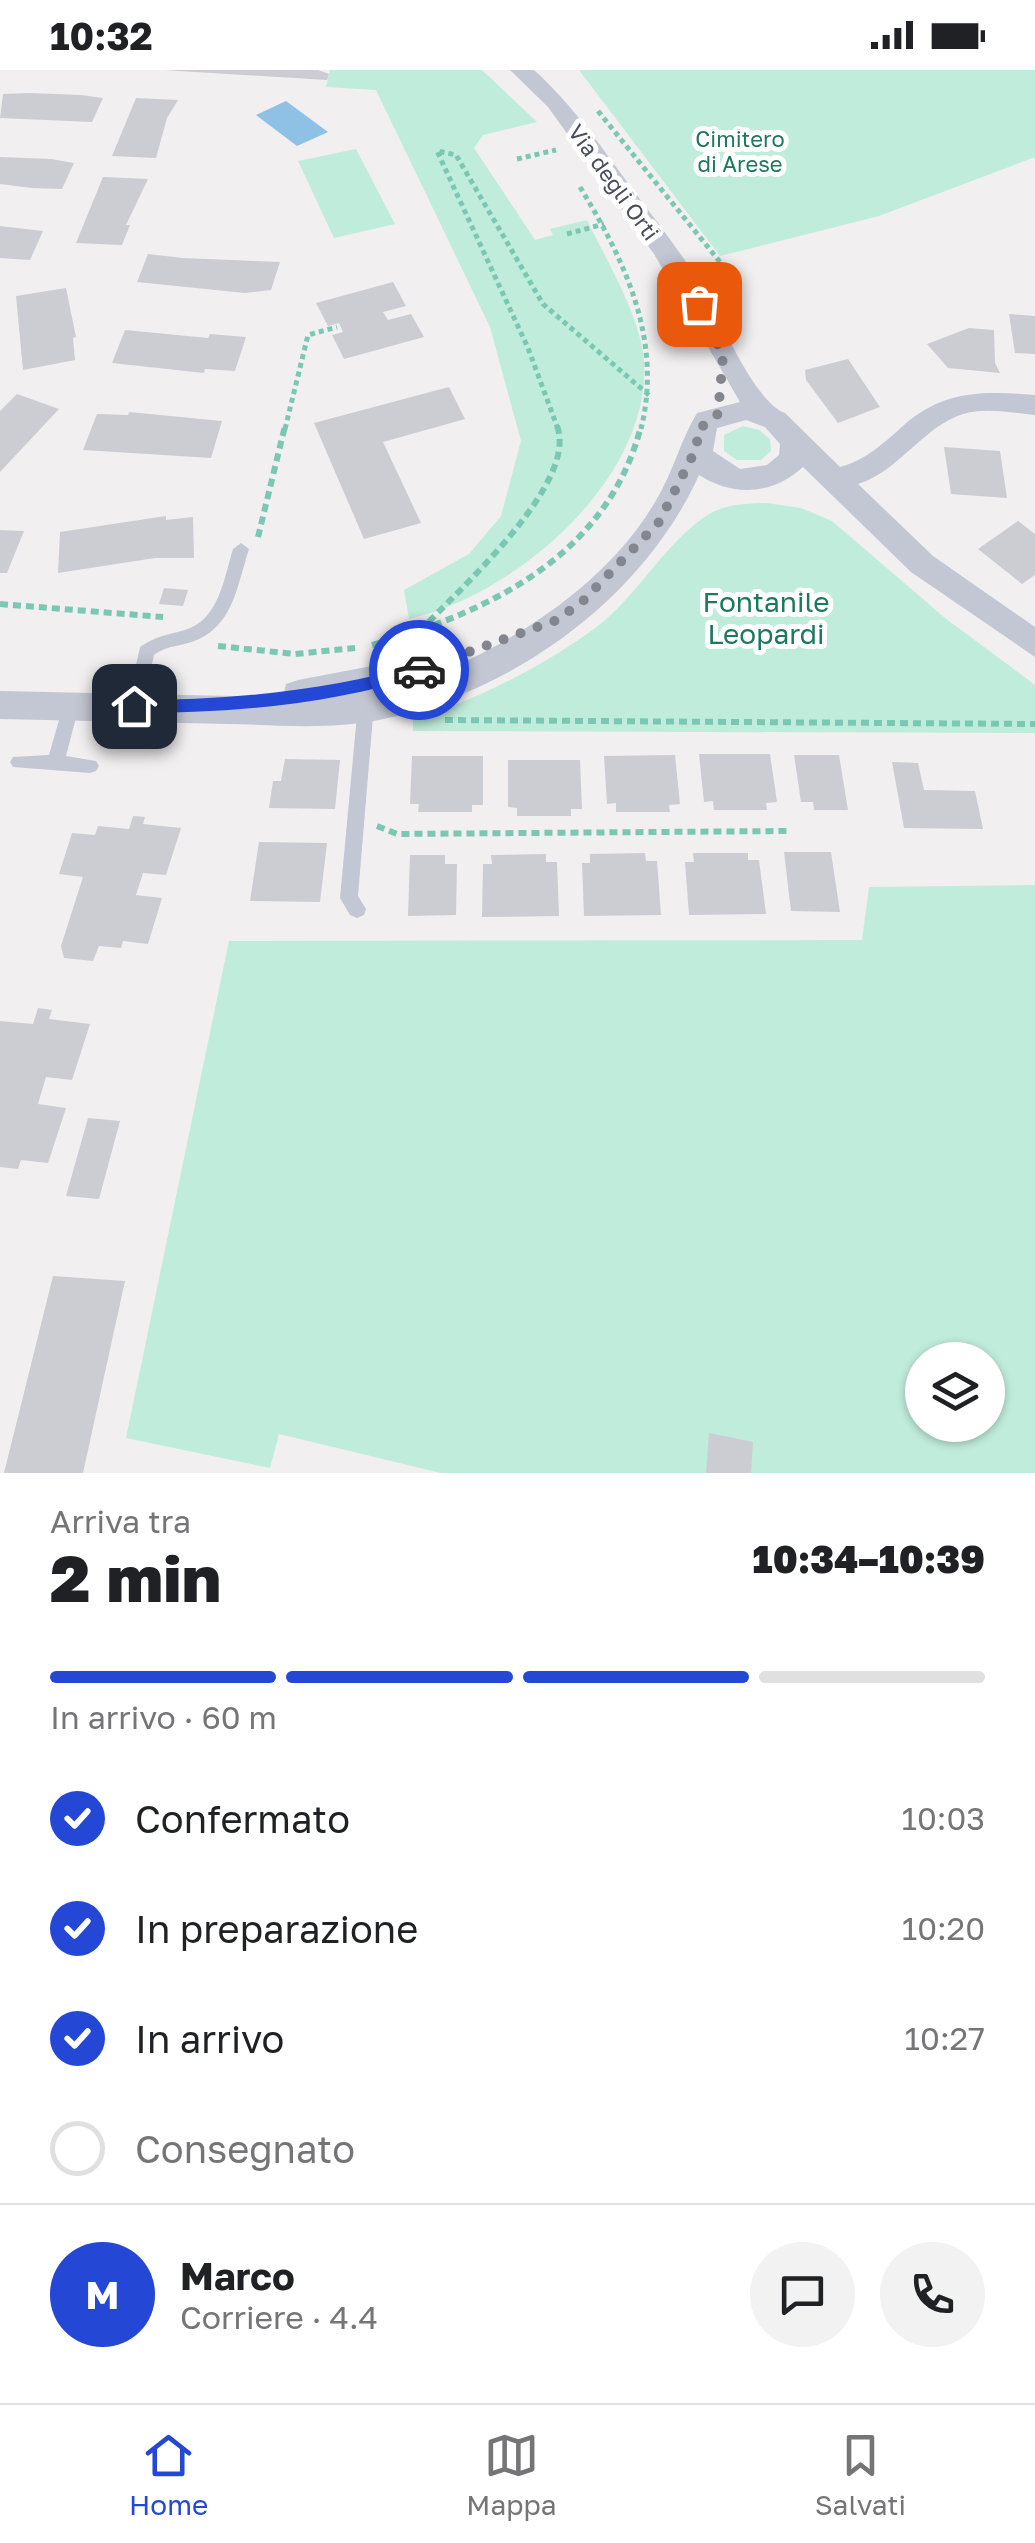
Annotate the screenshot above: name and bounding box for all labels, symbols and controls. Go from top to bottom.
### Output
text: 10:32 [50,13,153,58]
street label: Via degli Orti [563,119,665,245]
park label: Cimitero di Arese [695,125,785,177]
pin [657,262,742,347]
icon: bag [672,277,727,332]
park label: Fontanile Leopardi [703,585,829,650]
courier [369,620,469,720]
icon: car [392,643,447,698]
pin [92,664,177,749]
icon: home [107,679,162,734]
map controls [905,1342,1005,1442]
button: layers [905,1342,1005,1442]
text: Arriva tra [50,1502,191,1540]
text: 10:34–10:39 [753,1536,985,1581]
text: 2 min [50,1538,221,1616]
text: In arrivo · 60 m [50,1698,277,1736]
icon: check [50,1791,105,1846]
text: Confermato [135,1796,350,1841]
text: 10:03 [901,1799,985,1837]
icon: check [50,1901,105,1956]
text: In preparazione [135,1906,418,1951]
text: 10:20 [902,1909,985,1947]
icon: check [50,2011,105,2066]
text: In arrivo [135,2016,284,2061]
text: 10:27 [905,2019,985,2057]
text: Consegnato [135,2126,355,2171]
button: chat [750,2242,855,2347]
button: phone [880,2242,985,2347]
text: Marco [180,2253,295,2298]
text: M [86,2272,119,2317]
text: Corriere · 4.4 [180,2298,378,2336]
tab: Home [129,2428,208,2521]
tab: Mappa [466,2428,557,2521]
tab: Salvati [815,2428,906,2521]

